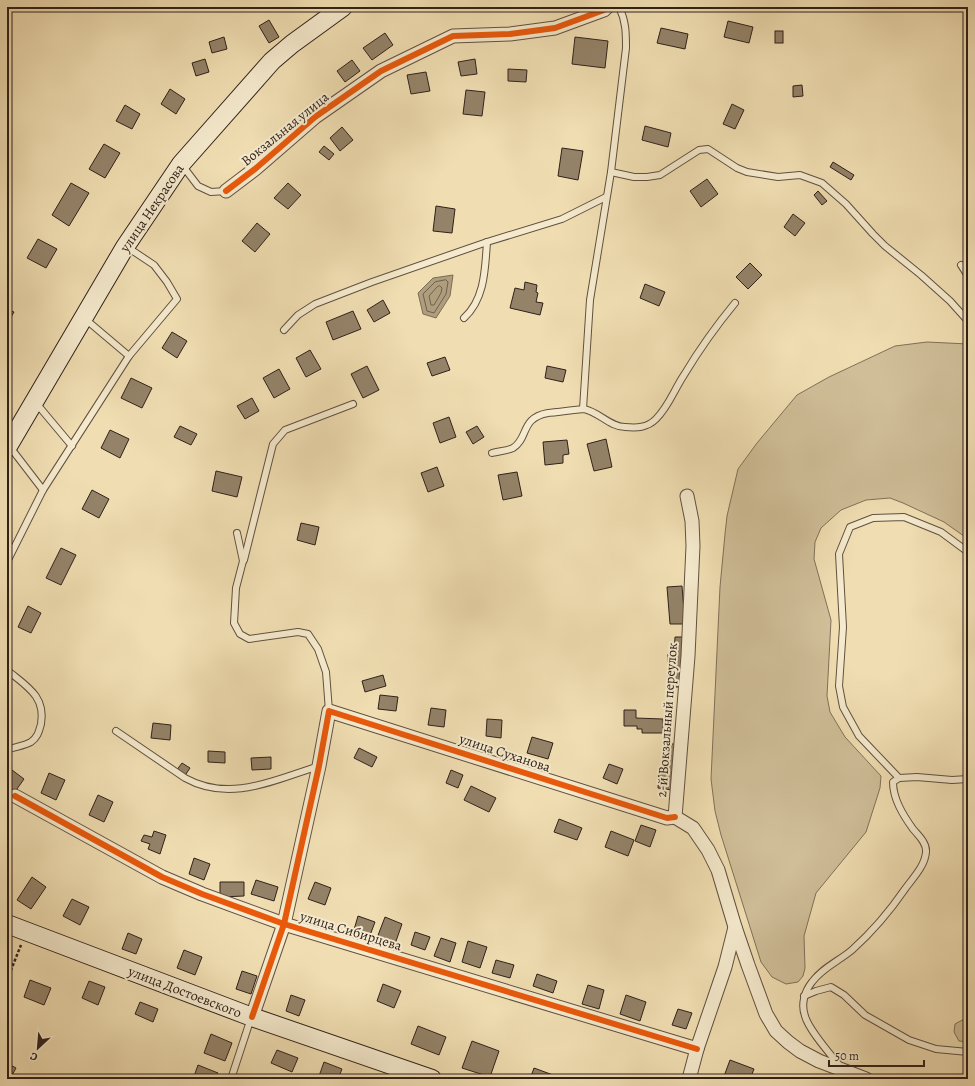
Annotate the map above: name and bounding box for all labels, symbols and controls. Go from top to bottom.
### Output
street label: Вокзальная улица [237,87,333,170]
street label: улица Некрасова [115,160,189,257]
street label: 2-й Вокзальный переулок [652,642,682,798]
street label: улица Суханова [456,729,554,777]
street label: улица Сибирцева [297,906,405,956]
street label: улица Достоевского [125,961,244,1022]
north arrow [18,1028,58,1068]
scale bar [829,1042,924,1068]
text: С [27,1048,40,1065]
text: 50 m [835,1048,859,1064]

